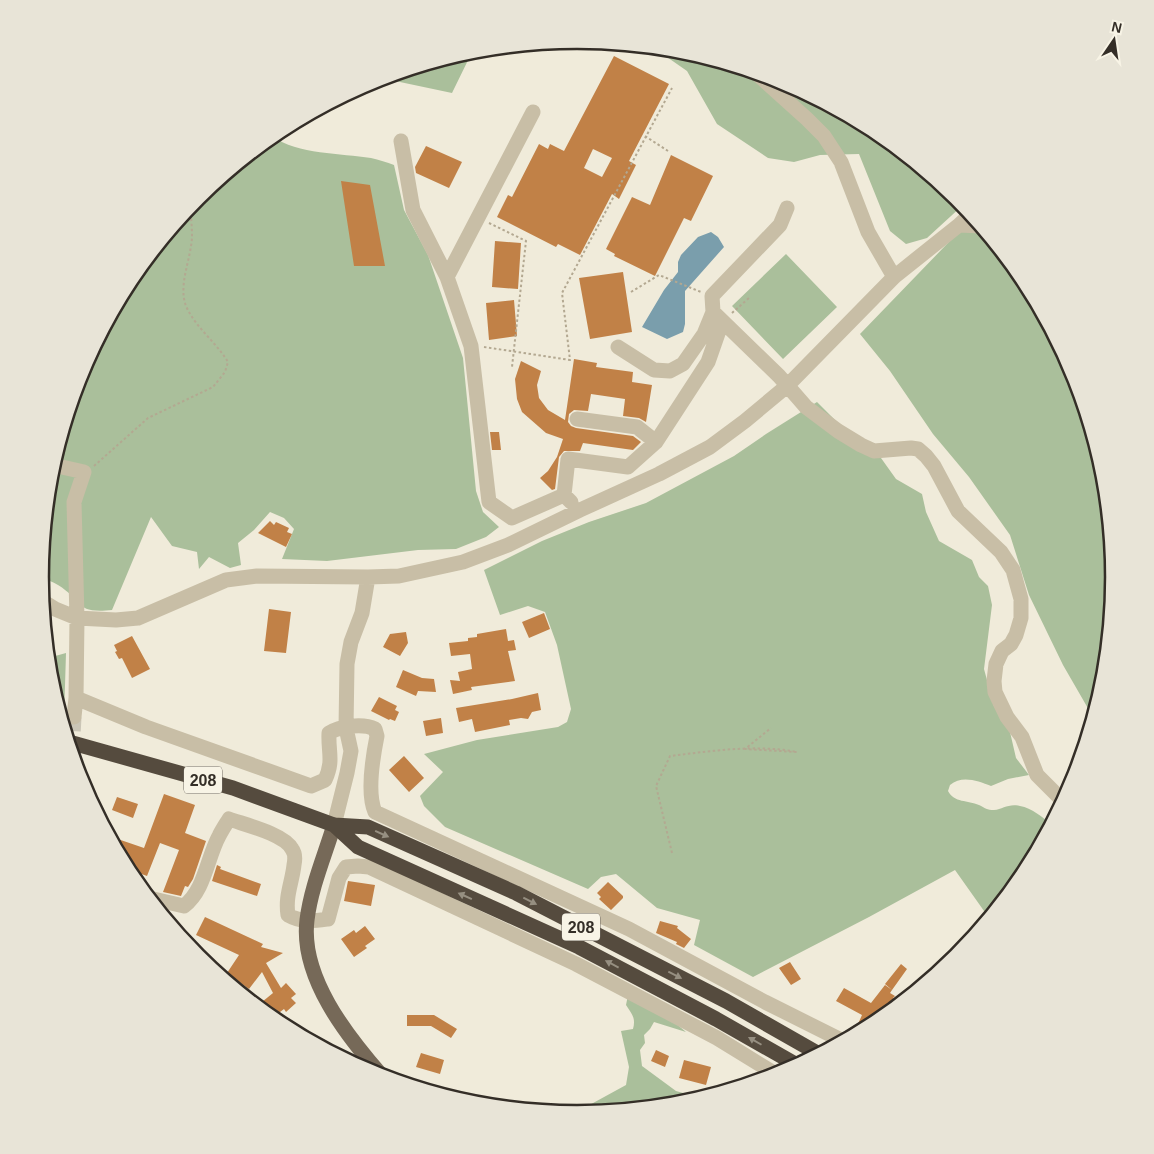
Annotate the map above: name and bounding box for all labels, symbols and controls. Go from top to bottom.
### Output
north arrow [1089,15,1139,65]
text: N [1110,18,1124,36]
road number: 208 [184,766,222,794]
one-way arrow [375,830,389,838]
one-way arrow [458,891,472,899]
one-way arrow [523,897,537,905]
road number: 208 [562,914,600,940]
one-way arrow [605,960,618,969]
one-way arrow [667,971,682,979]
one-way arrow [748,1037,762,1045]

